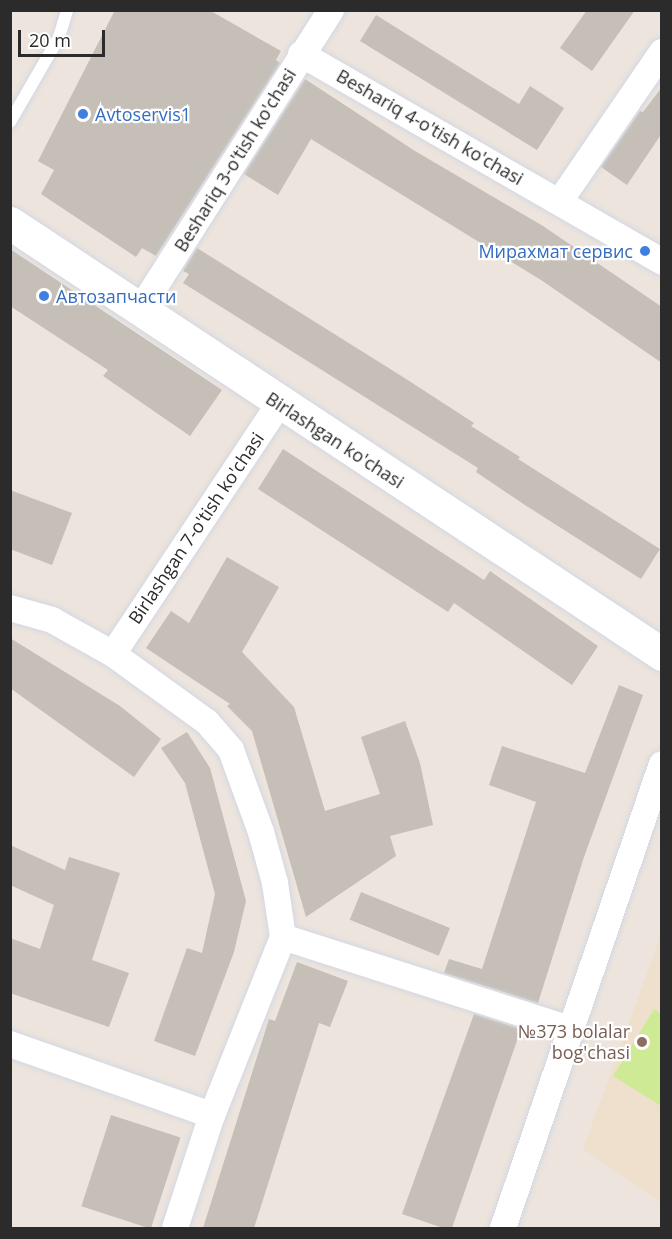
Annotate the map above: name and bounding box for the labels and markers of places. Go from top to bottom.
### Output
place label: Avtoservis1 [95,103,191,125]
marker: Avtoservis1 [76,107,90,121]
place label: Мирахмат сервис [478,240,633,262]
marker: Мирахмат сервис [638,244,652,258]
place label: Автозапчасти [56,285,176,307]
marker: Автозапчасти [37,289,51,303]
place label: №373 bolalar bog'chasi [518,1021,630,1064]
marker: №373 bolalar bog'chasi [635,1035,649,1049]

